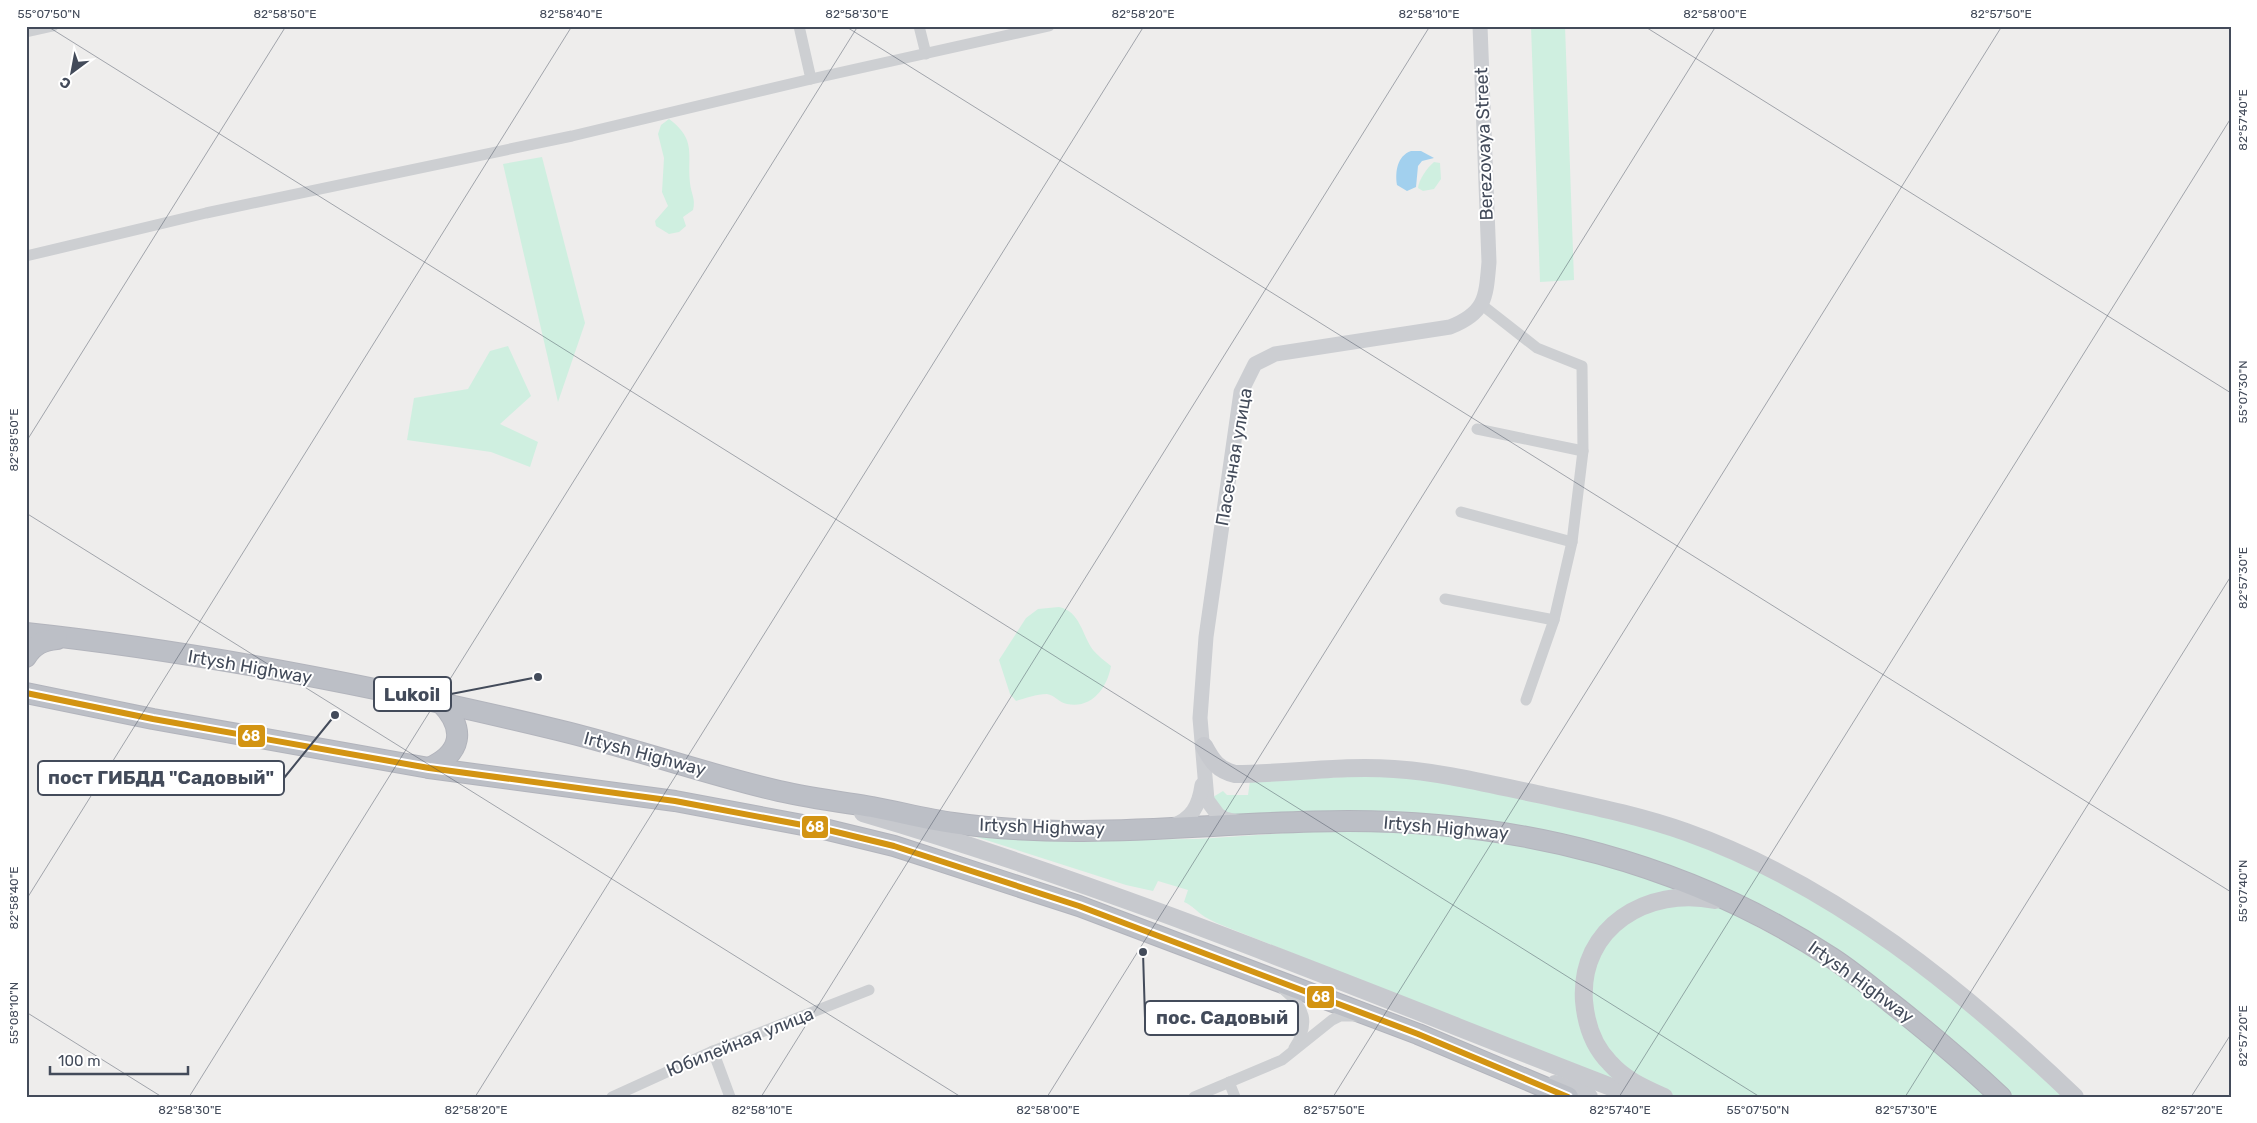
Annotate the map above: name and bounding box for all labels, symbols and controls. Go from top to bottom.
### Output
text: 55°07'50"N [18,7,80,21]
text: 82°58'50"E [253,7,317,21]
text: 82°58'40"E [540,7,602,21]
text: 82°58'30"E [825,7,889,21]
text: 82°58'20"E [1111,7,1175,21]
text: 82°58'10"E [1398,7,1460,21]
text: 82°58'00"E [1683,7,1747,21]
text: 82°57'50"E [1970,7,2032,21]
north arrow [48,48,98,98]
street label: Berezovaya Street [1470,67,1498,221]
text: С [57,73,74,92]
text: 82°57'40"E [2236,89,2250,151]
text: 55°07'30"N [2236,361,2250,423]
street label: Пасечная улица [1211,386,1257,528]
text: 82°58'50"E [7,408,21,472]
text: 82°57'30"E [2236,547,2250,609]
street label: Irtysh Highway [186,645,314,689]
callout: Lukoil [374,677,451,711]
text: Lukoil [384,683,440,706]
line badge: 68 [237,724,266,748]
street label: Irtysh Highway [581,727,709,781]
text: 68 [242,728,260,745]
callout: пост ГИБДД "Садовый" [38,761,284,795]
text: пост ГИБДД "Садовый" [48,766,274,789]
street label: Irtysh Highway [1382,812,1510,844]
street label: Irtysh Highway [979,814,1105,840]
line badge: 68 [801,815,829,839]
text: 68 [806,819,824,836]
text: 55°07'40"N [2236,860,2250,922]
text: 82°58'40"E [7,867,21,929]
street label: Irtysh Highway [1804,936,1918,1028]
text: 55°08'10"N [7,982,21,1044]
line badge: 68 [1306,985,1335,1009]
text: 68 [1312,989,1330,1006]
callout: пос. Садовый [1145,1001,1298,1035]
street label: Юбилейная улица [663,1002,817,1082]
text: 82°57'20"E [2236,1005,2250,1067]
text: пос. Садовый [1156,1006,1288,1029]
scale bar [50,1043,188,1075]
text: 100 m [58,1052,100,1070]
text: 82°58'30"E [158,1103,222,1117]
text: 82°58'20"E [444,1103,508,1117]
text: 82°58'10"E [731,1103,793,1117]
text: 82°58'00"E [1016,1103,1080,1117]
text: 82°57'50"E [1303,1103,1365,1117]
text: 82°57'40"E [1589,1103,1651,1117]
text: 55°07'50"N [1727,1103,1789,1117]
text: 82°57'30"E [1875,1103,1937,1117]
text: 82°57'20"E [2161,1103,2223,1117]

